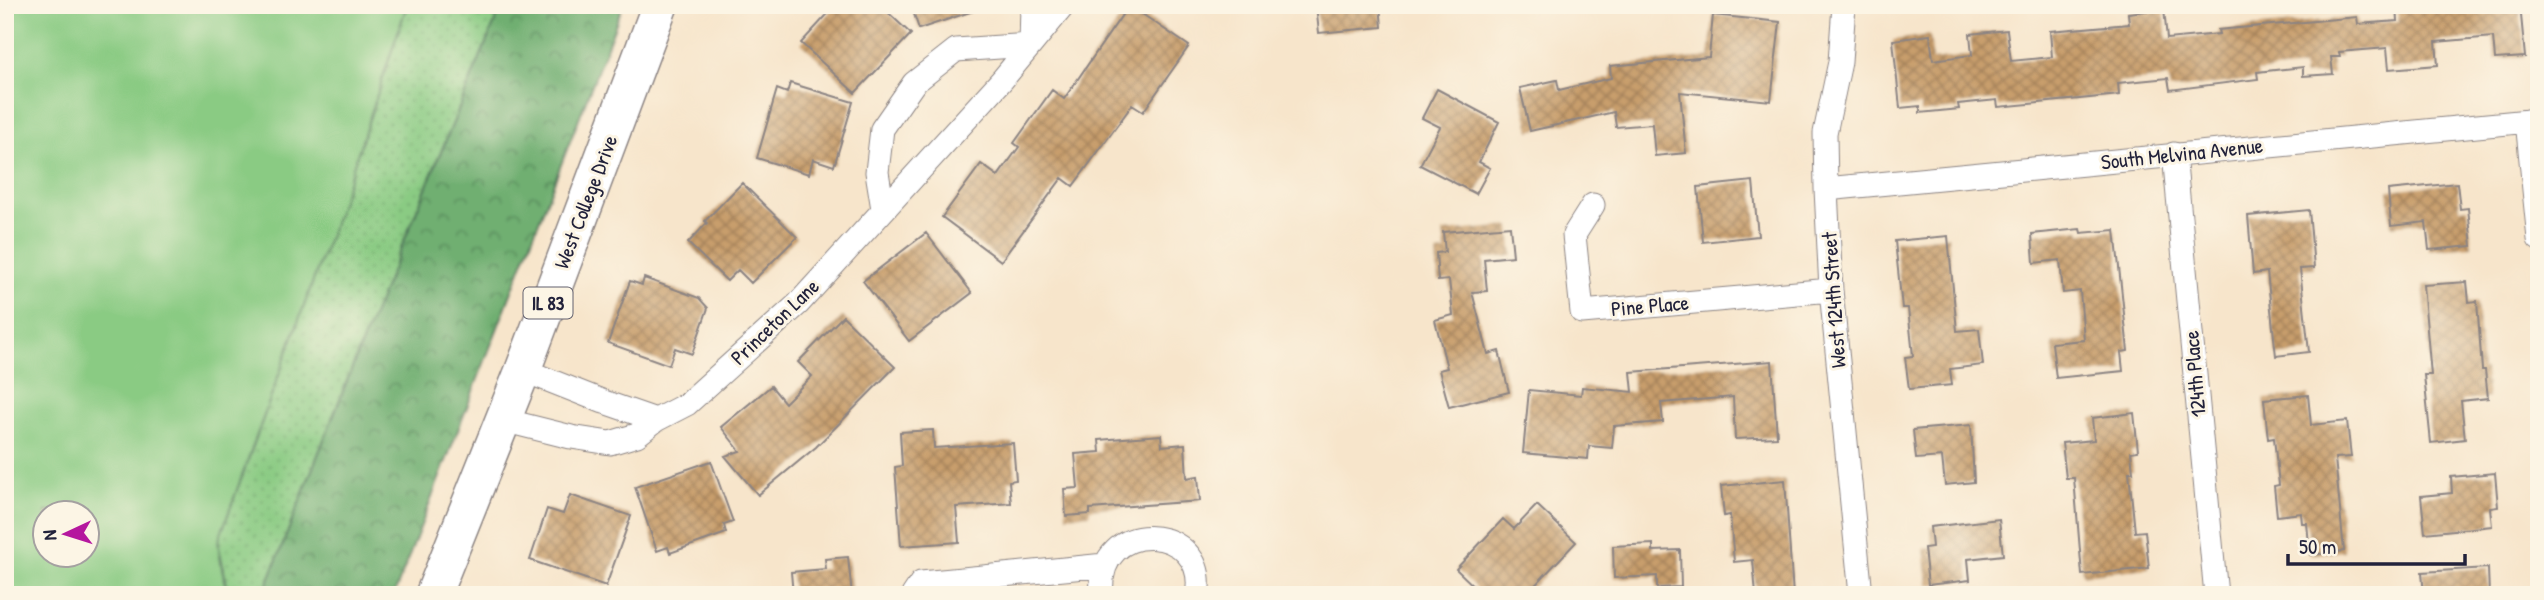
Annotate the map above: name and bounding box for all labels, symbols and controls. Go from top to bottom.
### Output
street label: West College Drive [547,131,624,273]
street label: South Melvina Avenue [2100,131,2264,176]
street label: West 124th Street [1814,230,1853,369]
street label: Princeton Lane [724,272,825,371]
road number: IL 83 [524,288,572,318]
street label: Pine Place [1610,288,1690,323]
street label: 124th Place [2176,330,2213,418]
north arrow [32,498,102,568]
scale bar [2288,523,2465,567]
text: N [36,529,62,541]
text: 50 m [2299,532,2336,561]

